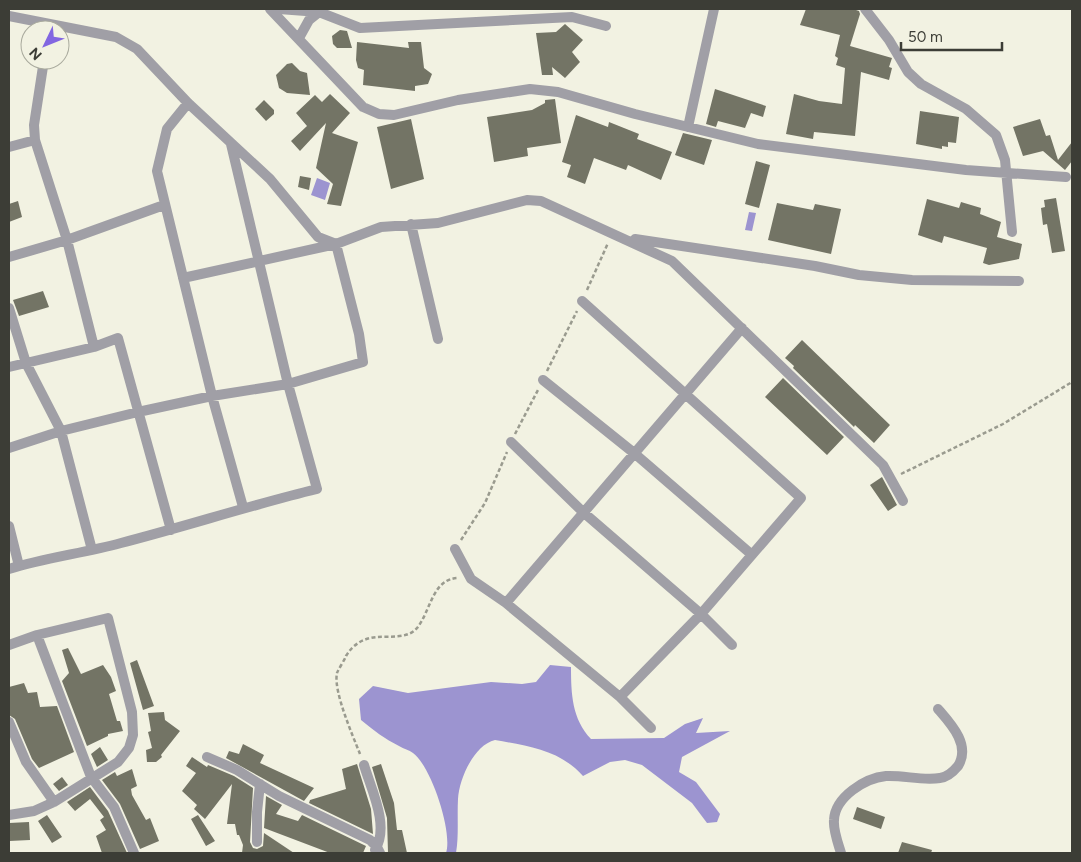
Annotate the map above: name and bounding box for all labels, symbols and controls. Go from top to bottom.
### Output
north arrow [20,20,70,70]
scale bar [901,20,1002,52]
text: 50 m [908,28,943,46]
text: N [26,44,46,63]

